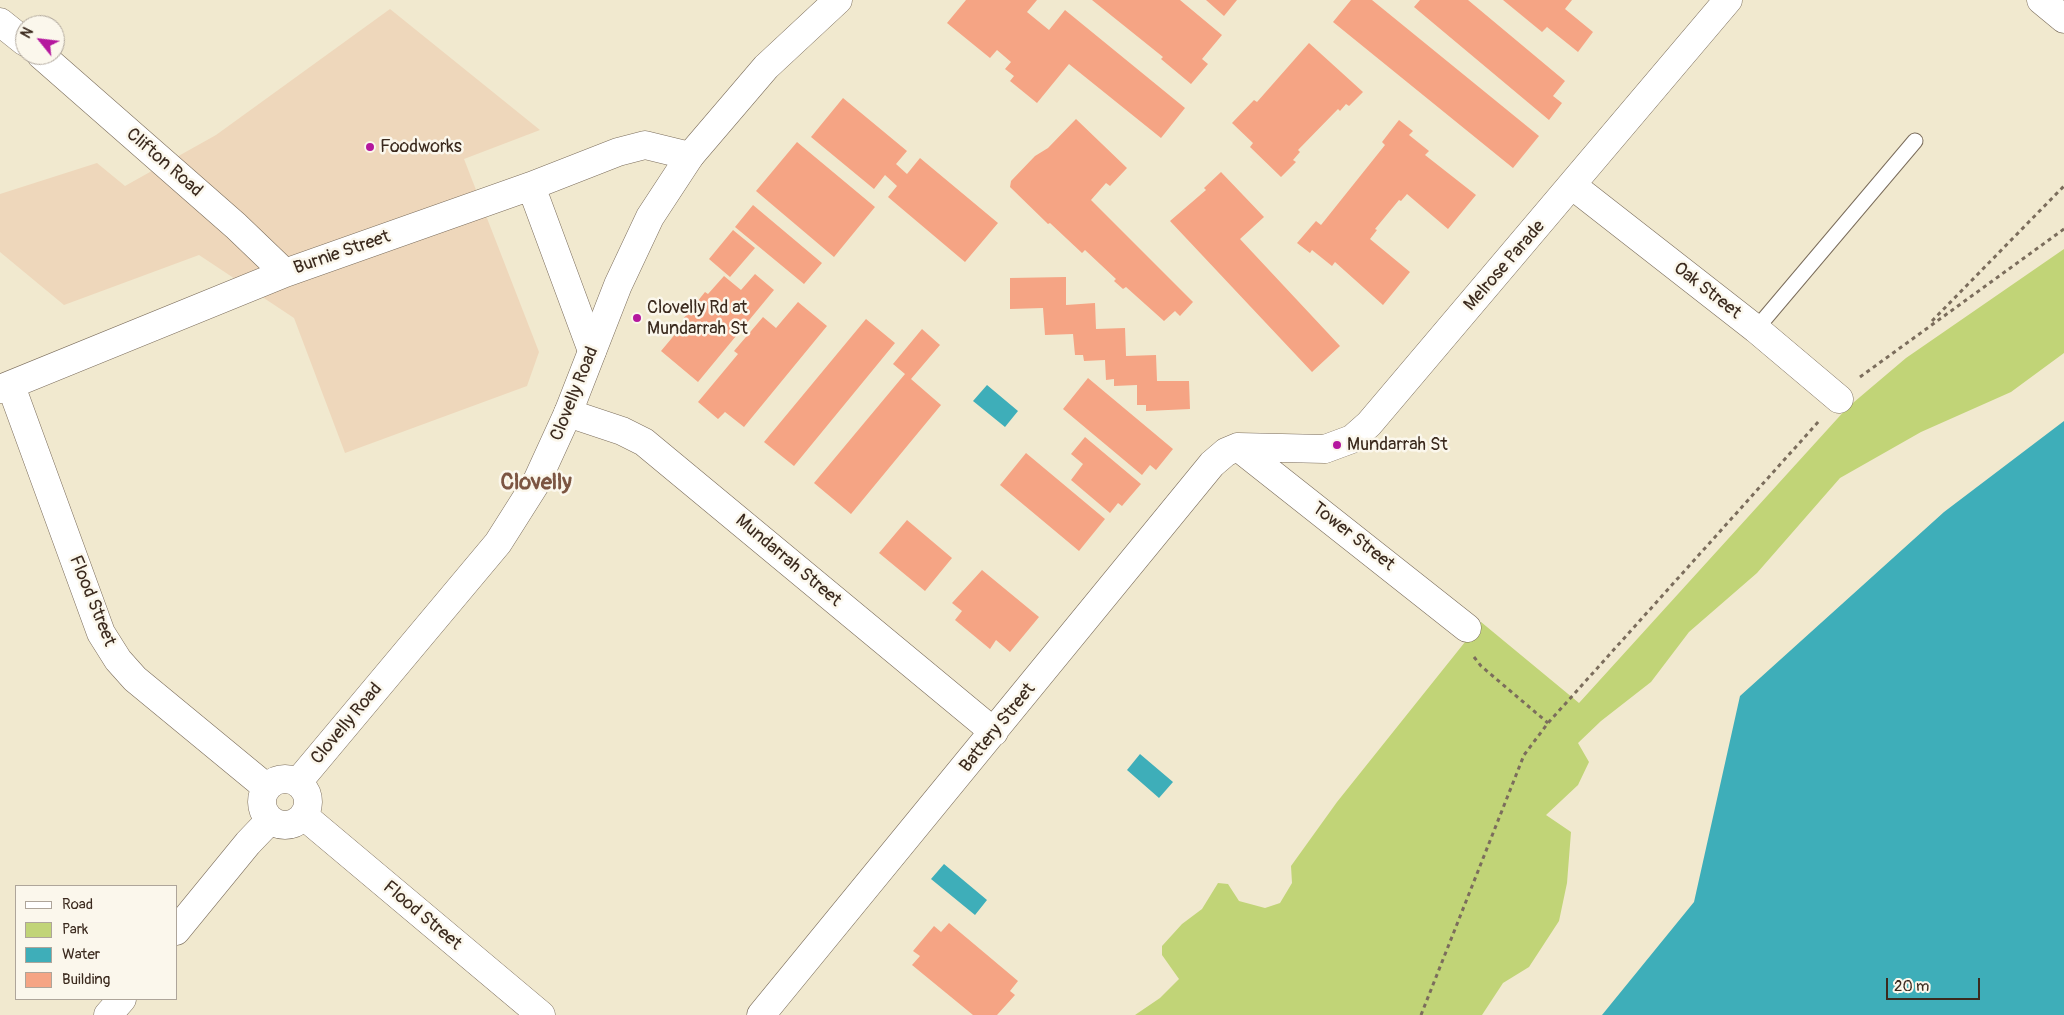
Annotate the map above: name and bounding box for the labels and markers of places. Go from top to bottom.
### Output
place label: Foodworks [380,136,462,158]
marker: Foodworks [364,141,376,153]
place label: Clovelly Rd at Mundarrah St [647,297,748,340]
marker: Clovelly Rd at Mundarrah St [631,312,643,324]
place label: Mundarrah St [1347,434,1448,456]
marker: Mundarrah St [1331,439,1343,451]

